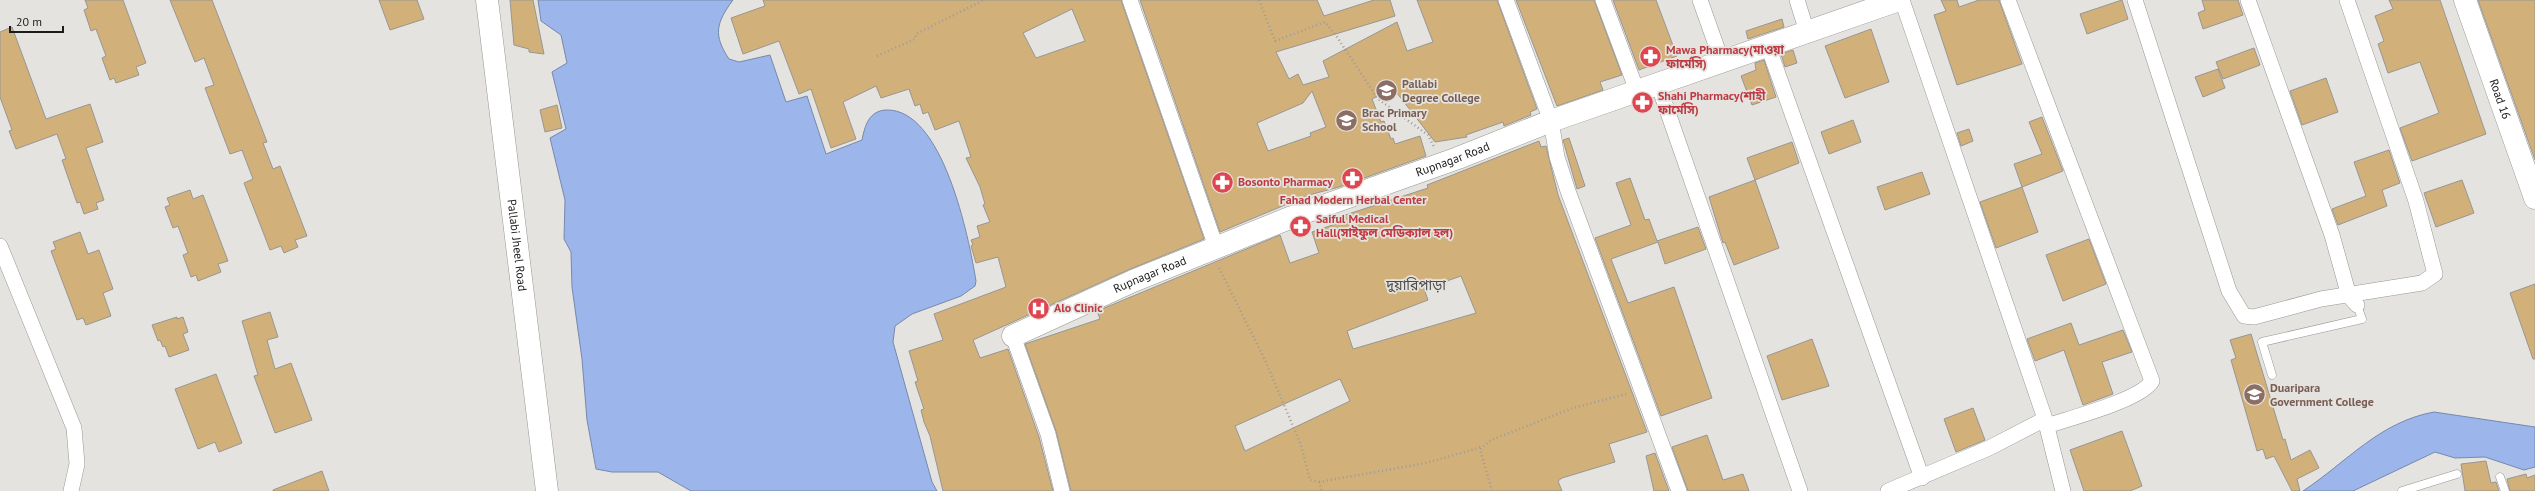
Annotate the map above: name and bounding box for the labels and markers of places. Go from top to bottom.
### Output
place label: Mawa Pharmacy(মাওয়া ফার্মেসি) [1665,42,1784,71]
pharmacy icon: Mawa Pharmacy(মাওয়া ফার্মেসি) [1637,44,1663,70]
place label: Pallabi Degree College [1402,76,1480,105]
school or university icon: Pallabi Degree College [1373,78,1399,104]
place label: Shahi Pharmacy(শাহী ফার্মেসি) [1657,88,1766,117]
pharmacy icon: Shahi Pharmacy(শাহী ফার্মেসি) [1630,90,1656,116]
place label: Brac Primary School [1362,105,1427,134]
school or university icon: Brac Primary School [1334,107,1360,133]
pharmacy icon: Fahad Modern Herbal Center [1340,166,1366,192]
pharmacy icon: Bosonto Pharmacy [1210,169,1236,195]
place label: Bosonto Pharmacy [1238,174,1333,189]
place label: Fahad Modern Herbal Center [1280,192,1427,207]
place label: Saiful Medical Hall(সাইফুল মেডিক্যাল হল) [1316,211,1453,241]
pharmacy icon: Saiful Medical Hall(সাইফুল মেডিক্যাল হল) [1288,213,1314,239]
hospital icon: Alo Clinic [1026,295,1052,321]
place label: Alo Clinic [1054,300,1103,315]
place label: Duaripara Government College [2270,380,2374,409]
school or university icon: Duaripara Government College [2241,382,2267,408]

